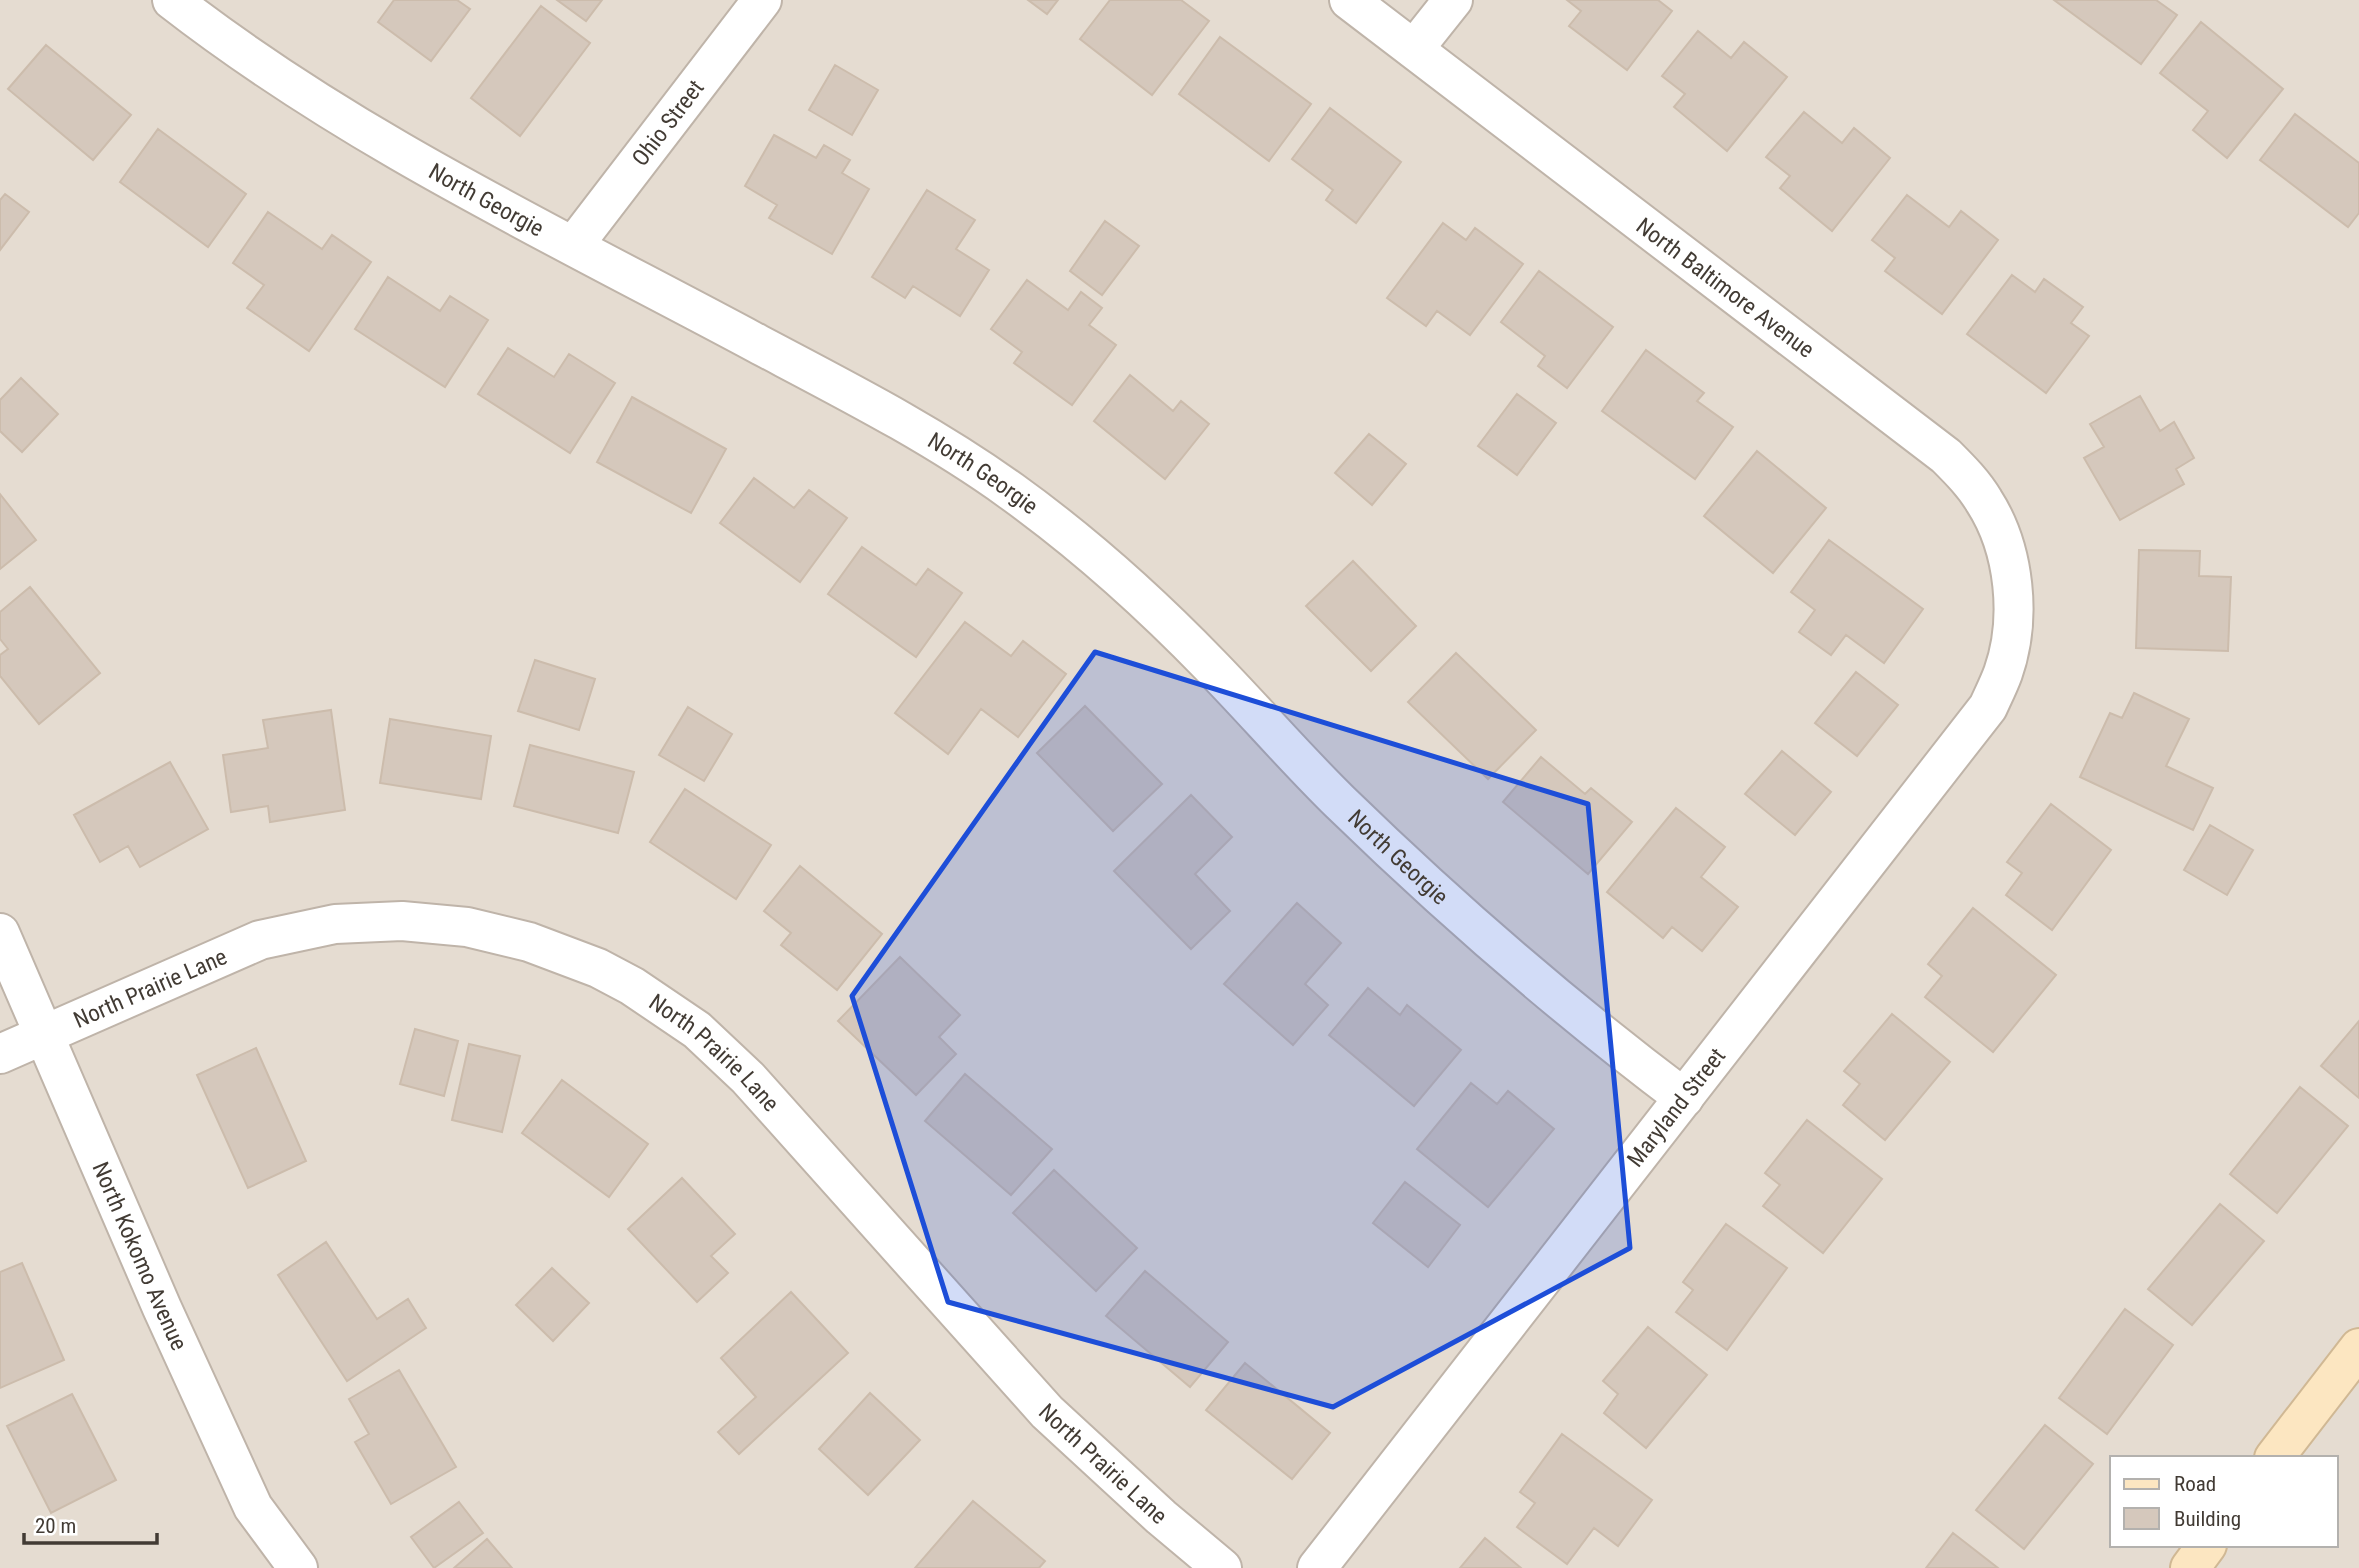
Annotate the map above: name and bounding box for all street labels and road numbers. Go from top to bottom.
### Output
street label: Ohio Street [626,75,709,171]
street label: North Georgie [424,158,548,242]
street label: North Baltimore Avenue [1631,212,1819,364]
street label: North Georgie [923,427,1043,520]
street label: North Georgie [1343,804,1454,910]
street label: North Prairie Lane [69,943,231,1034]
street label: North Prairie Lane [644,988,785,1117]
street label: Maryland Street [1621,1043,1731,1172]
street label: North Kokomo Avenue [87,1158,193,1354]
street label: North Prairie Lane [1033,1398,1173,1529]

